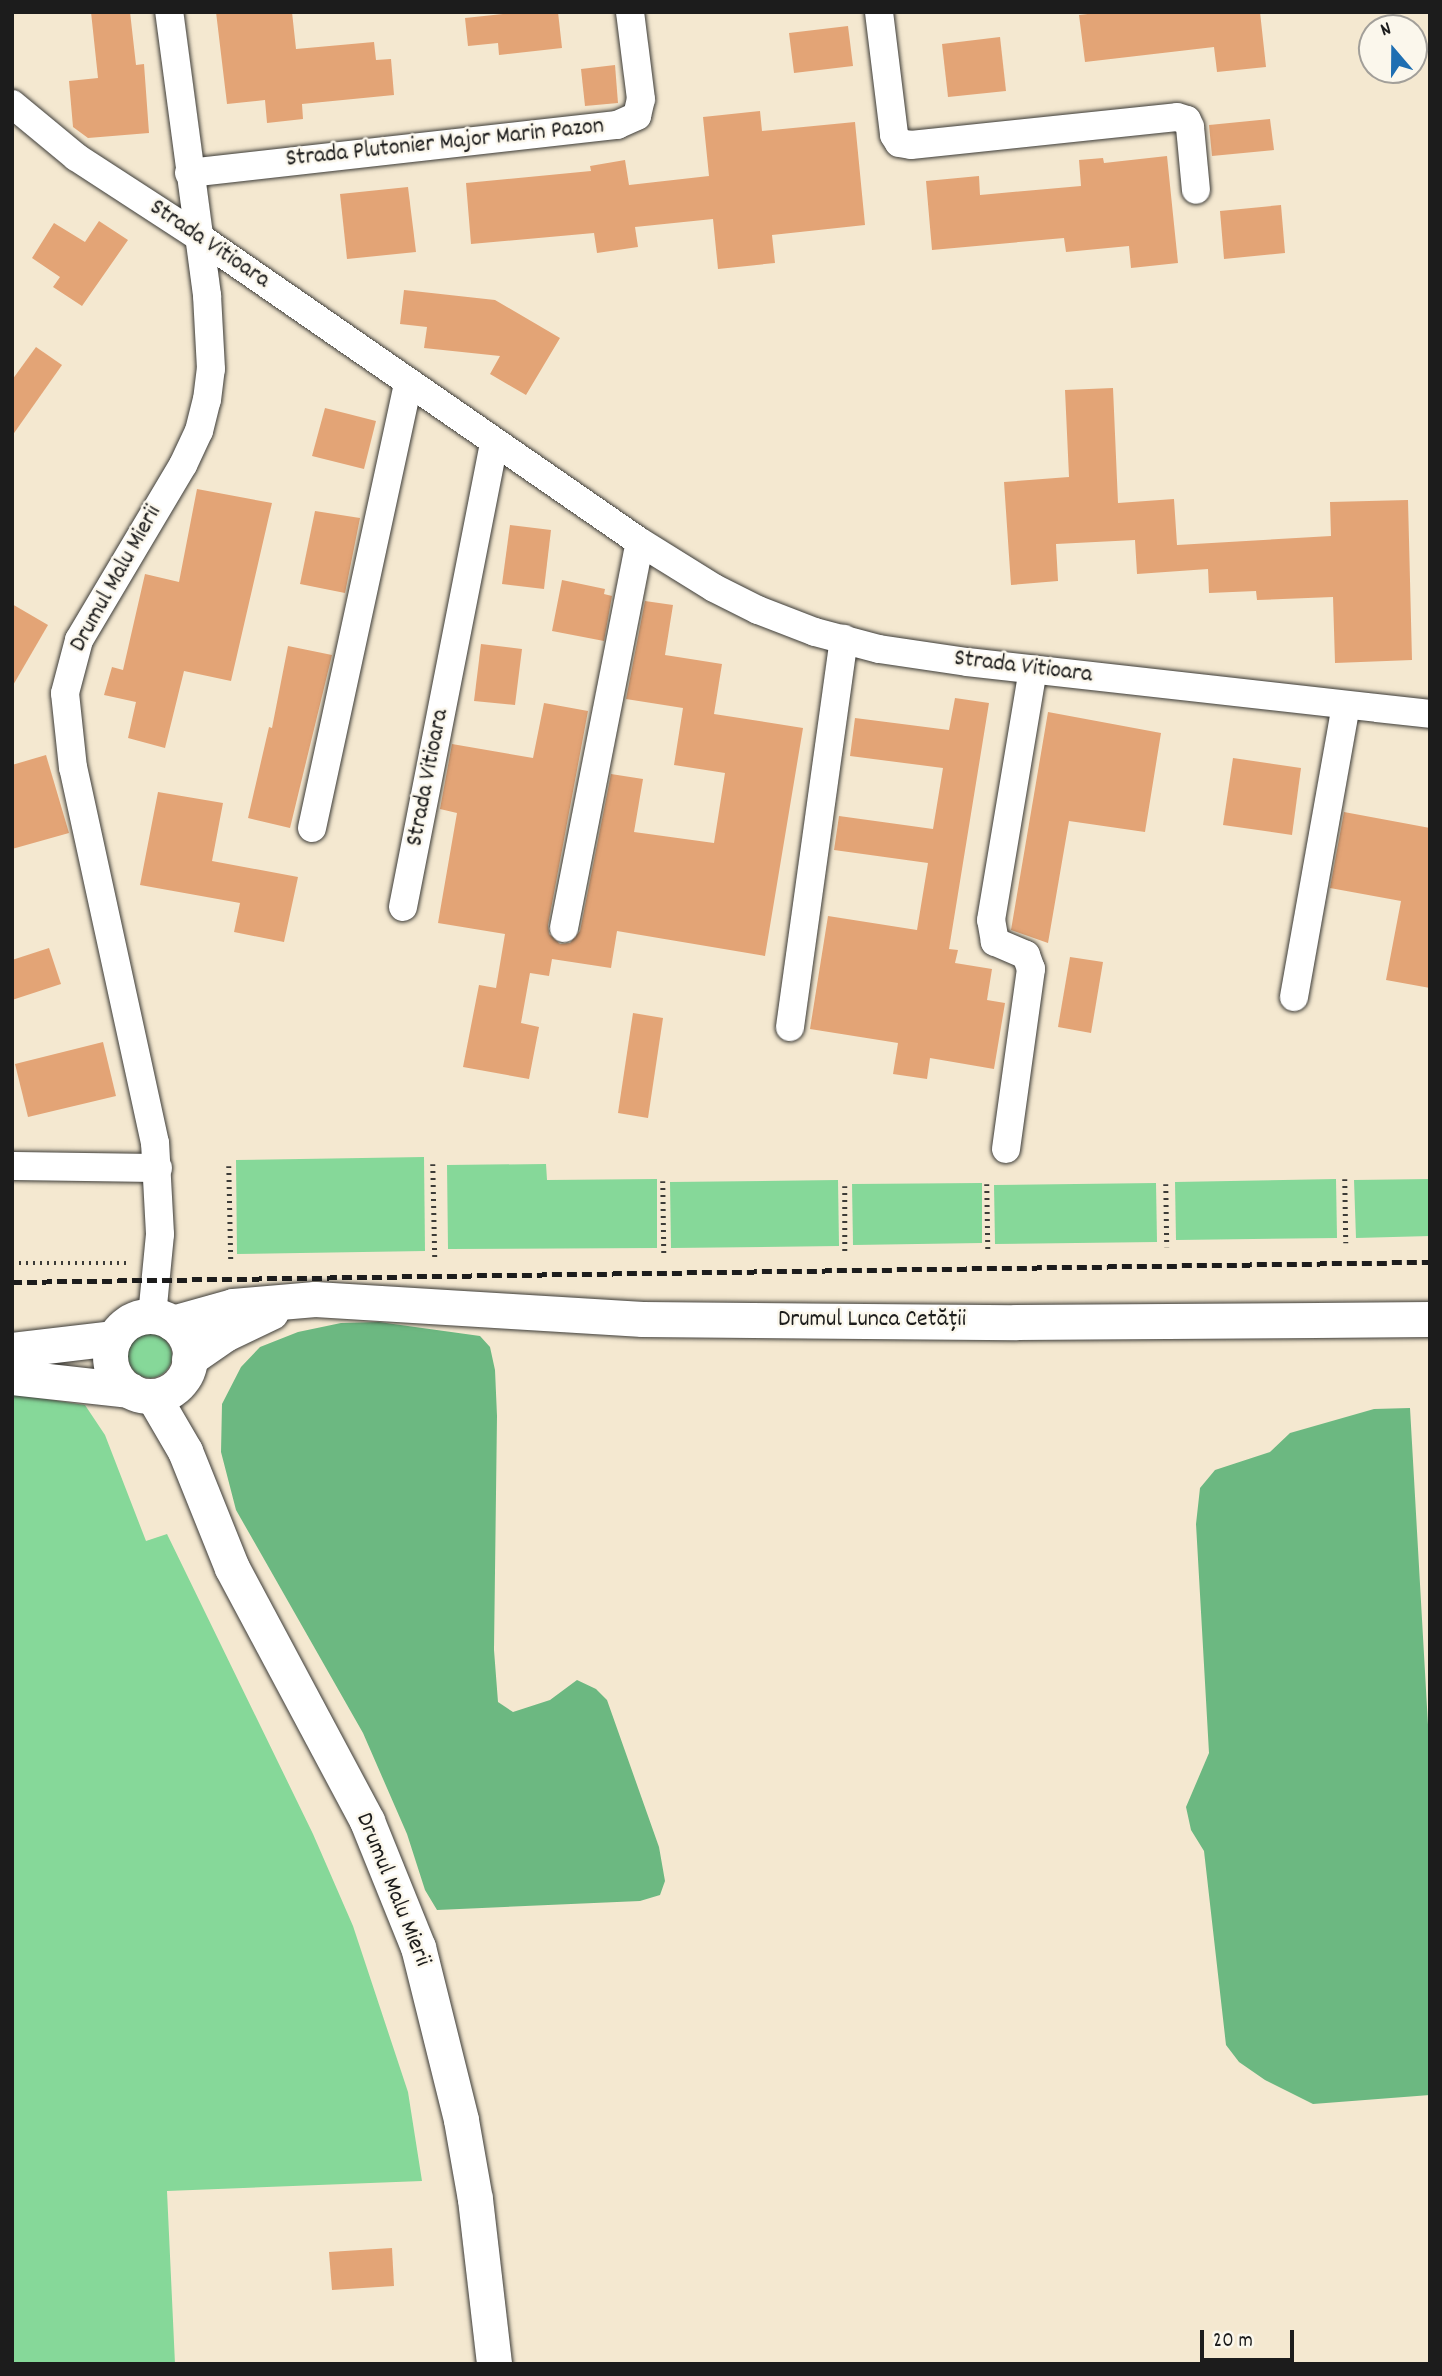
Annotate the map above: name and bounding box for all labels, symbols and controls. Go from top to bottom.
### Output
north arrow [1358,14,1428,84]
text: N [1377,16,1395,45]
street label: Strada Plutonier Major Marin Pazon [285,113,605,175]
street label: Strada Vitioara [143,194,275,296]
street label: Drumul Malu Mierii [65,501,169,657]
street label: Strada Vitioara [952,645,1094,691]
street label: Strada Vitioara [402,707,456,849]
street label: Drumul Lunca Cetății [778,1307,966,1335]
street label: Drumul Malu Mierii [348,1809,436,1971]
scale bar [1204,2316,1298,2360]
text: 20 m [1213,2327,1253,2357]

